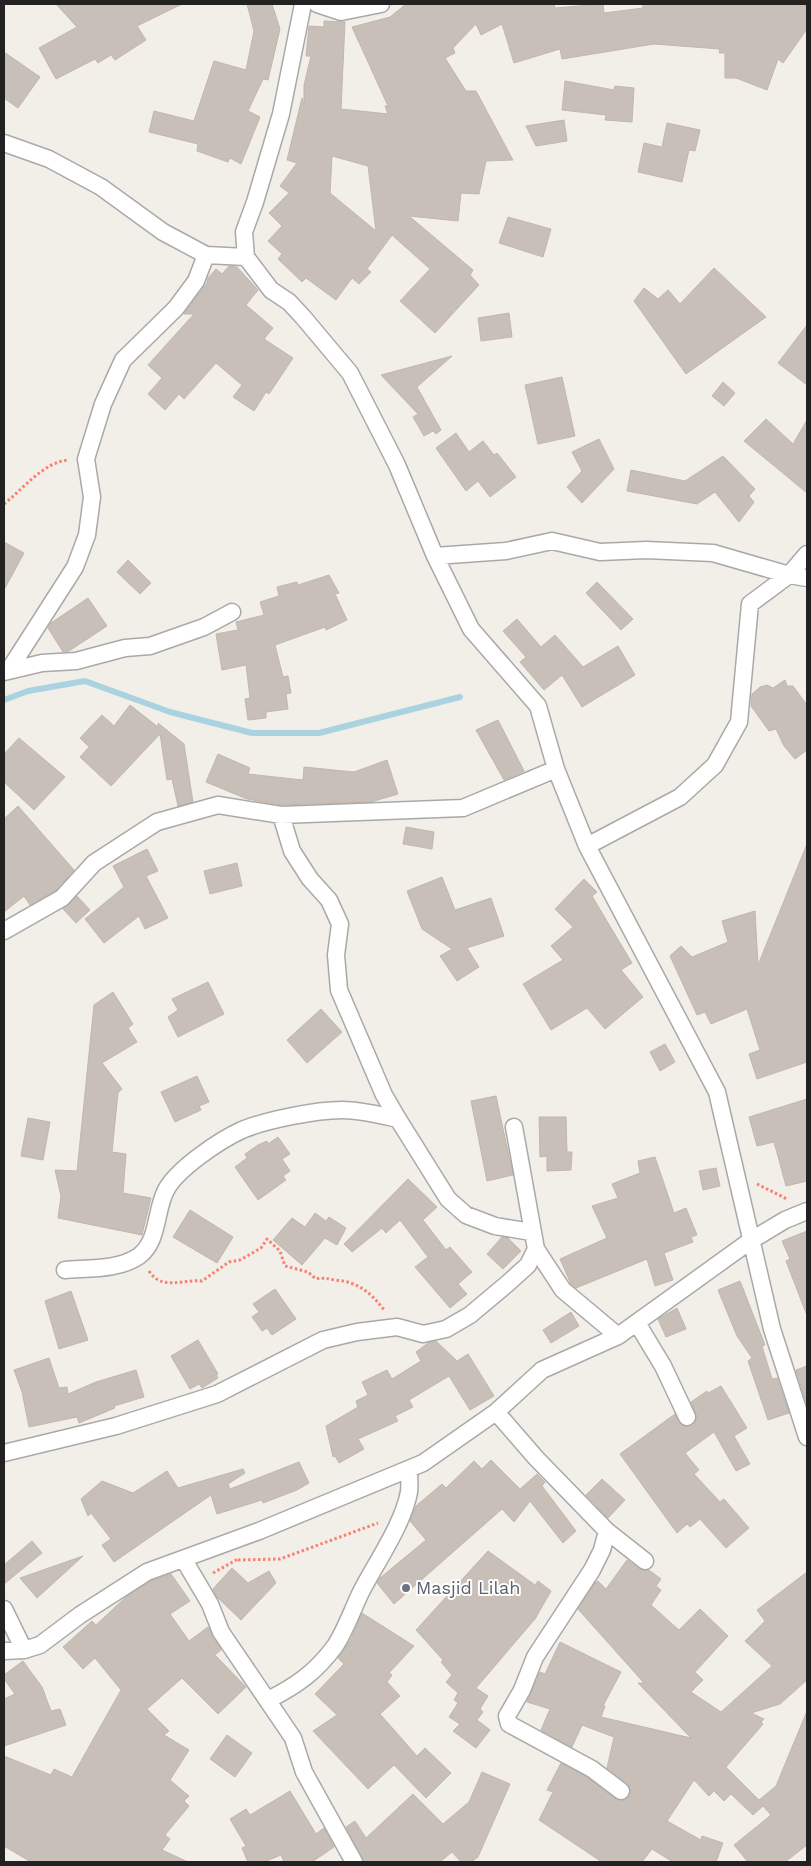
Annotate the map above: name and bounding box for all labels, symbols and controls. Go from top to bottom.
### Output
place label: Masjid Lilah [416,1577,520,1598]
marker: Masjid Lilah [400,1582,412,1594]

